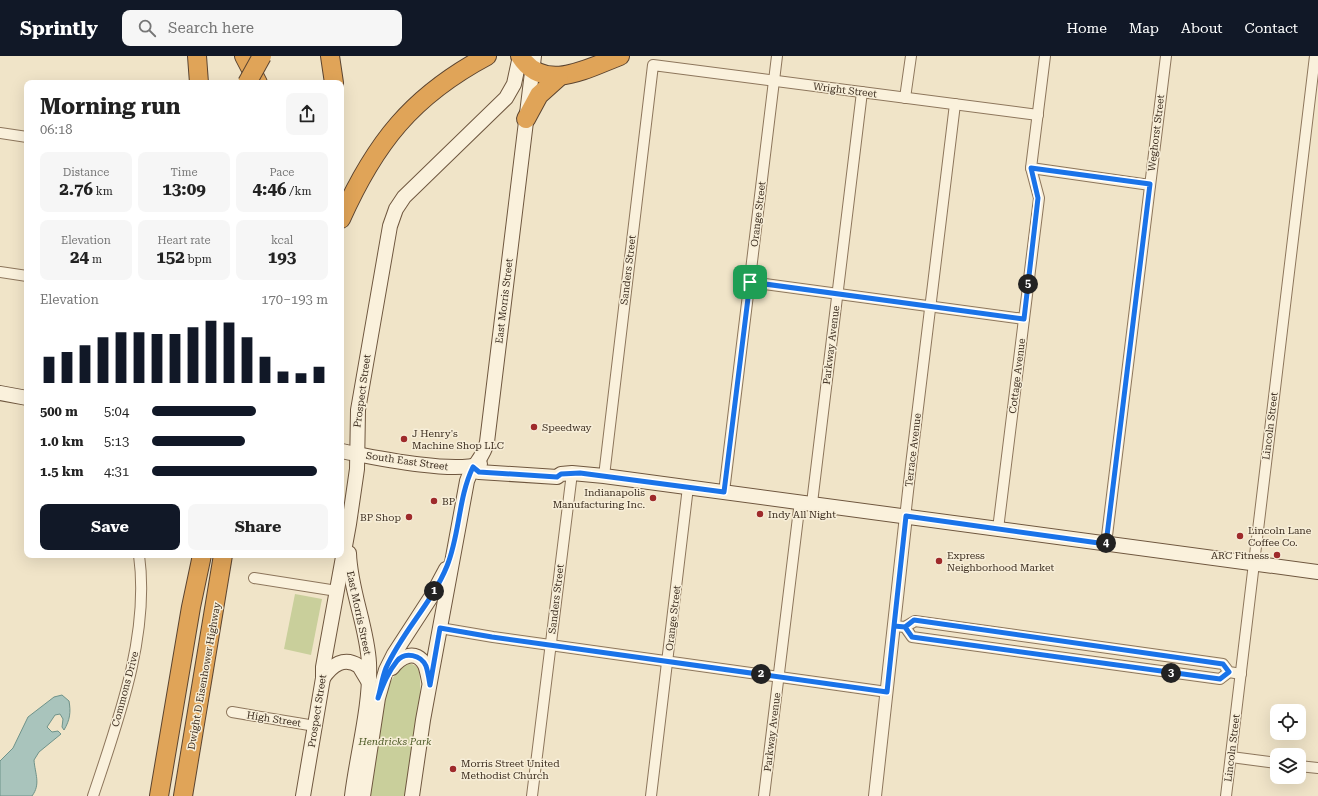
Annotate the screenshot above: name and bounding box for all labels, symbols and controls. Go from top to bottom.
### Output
search box [122,10,402,46]
text: Sprintly [20,17,98,40]
icon: search [136,17,158,39]
text: Search here [168,19,254,37]
text: Home [1066,20,1107,36]
text: Map [1129,20,1159,36]
text: About [1181,20,1223,36]
text: Contact [1245,20,1298,36]
street label: Wright Street [812,81,878,99]
button: share [286,93,328,135]
text: Morning run [40,94,181,119]
street label: Weghorst Street [1146,94,1166,172]
text: 06:18 [40,122,72,137]
text: Distance [63,166,109,179]
text: Time [171,166,197,179]
text: Pace [270,166,294,179]
text: 2.76 [59,179,93,199]
text: 13:09 [162,179,206,199]
text: 4:46 [253,179,286,199]
street label: Orange Street [749,180,768,247]
text: km [93,185,113,198]
text: /km [286,185,311,198]
text: Elevation [61,234,111,247]
text: Heart rate [158,234,210,247]
text: kcal [271,234,293,247]
street label: Sanders Street [618,234,638,305]
text: 24 [70,247,89,267]
text: 152 [156,247,185,267]
text: 193 [268,247,296,267]
text: m [89,253,102,266]
text: bpm [185,253,212,266]
street label: East Morris Street [493,257,515,344]
pin [733,265,767,299]
icon: arrive [739,271,761,293]
pin: 5 [1018,274,1038,294]
text: 5 [1025,277,1031,290]
text: Elevation [40,292,99,307]
text: 170–193 m [261,292,328,307]
street label: Parkway Avenue [821,304,841,385]
street label: Cottage Avenue [1007,337,1027,414]
street label: Prospect Street [351,353,373,428]
street label: Lincoln Street [1260,391,1280,461]
text: 500 m [40,404,78,419]
text: 5:04 [104,404,129,419]
street label: Terrace Avenue [903,412,923,488]
marker: Speedway [529,422,539,432]
place label: Speedway [542,422,592,433]
place label: J Henry's Machine Shop LLC [412,428,504,451]
text: 1.0 km [40,434,83,449]
text: 5:13 [104,434,129,449]
marker: J Henry's Machine Shop LLC [399,434,409,444]
street label: South East Street [365,450,449,472]
text: 1.5 km [40,464,83,479]
text: 4:31 [104,464,129,479]
place label: Indianapolis Manufacturing Inc. [553,487,645,510]
marker: Indianapolis Manufacturing Inc. [648,493,658,503]
marker: BP [429,496,439,506]
place label: BP [442,496,456,507]
button: Save [40,504,180,550]
button: Share [188,504,328,550]
marker: Indy All Night [755,509,765,519]
place label: Indy All Night [768,509,836,520]
place label: BP Shop [360,512,401,523]
marker: BP Shop [404,512,414,522]
place label: Lincoln Lane Coffee Co. [1248,525,1312,548]
marker: Lincoln Lane Coffee Co. [1235,531,1245,541]
pin: 4 [1096,533,1116,553]
text: 4 [1103,536,1109,549]
place label: Express Neighborhood Market [947,550,1054,573]
place label: ARC Fitness [1211,550,1269,561]
marker: ARC Fitness [1272,550,1282,560]
marker: Express Neighborhood Market [934,556,944,566]
street label: Sanders Street [546,563,566,634]
street label: East Morris Street [345,570,373,656]
pin: 1 [424,581,444,601]
text: 1 [431,584,437,597]
street label: Orange Street [664,584,683,651]
street label: Dwight D Eisenhower Highway [186,601,222,751]
street label: Commons Drive [110,650,140,728]
pin: 3 [1161,663,1181,683]
pin: 2 [751,664,771,684]
text: 3 [1168,666,1174,679]
text: 2 [758,667,764,680]
street label: Prospect Street [306,673,328,748]
street label: Parkway Avenue [762,691,782,772]
map controls [1270,704,1306,784]
button: locate [1270,704,1306,740]
street label: High Street [246,709,302,729]
street label: Lincoln Street [1222,713,1242,783]
park label: Hendricks Park [358,736,432,747]
button: layers [1270,748,1306,784]
place label: Morris Street United Methodist Church [461,758,560,781]
marker: Morris Street United Methodist Church [448,764,458,774]

